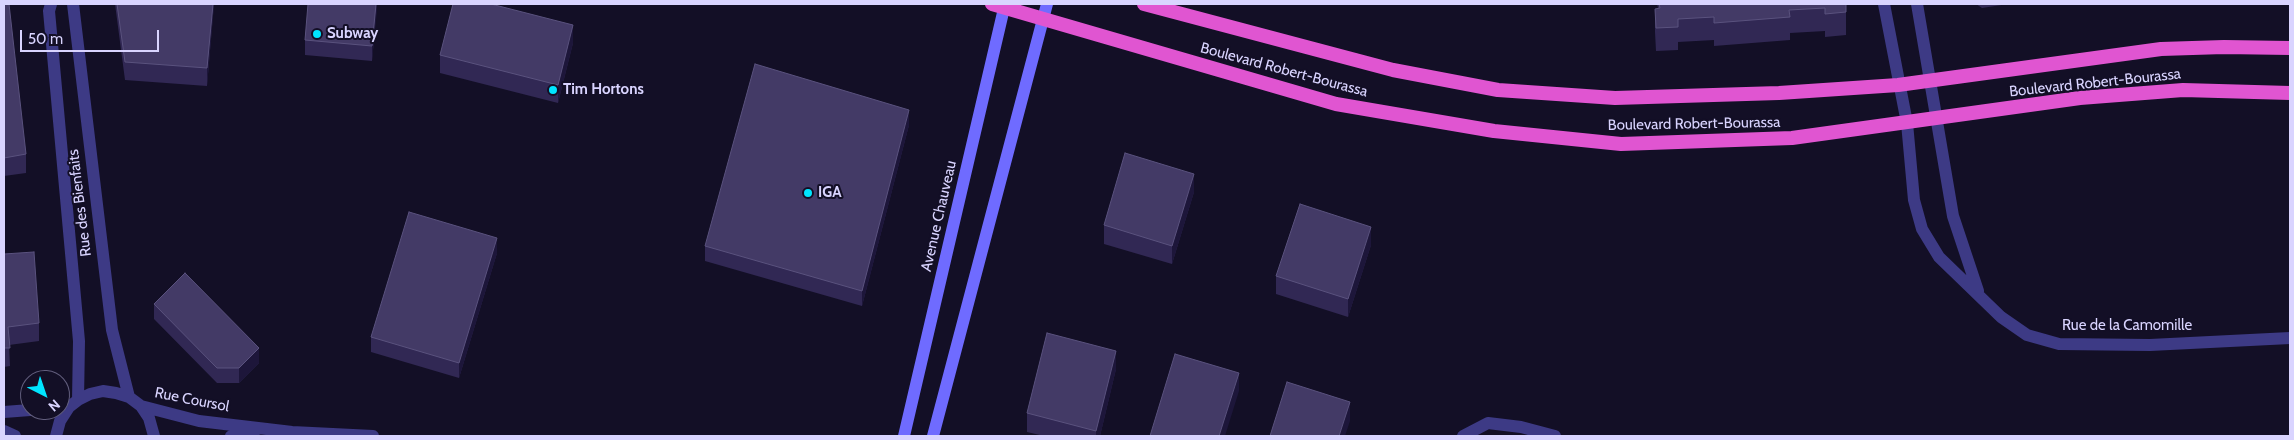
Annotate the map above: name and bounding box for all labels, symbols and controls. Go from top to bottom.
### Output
scale bar [22,20,161,52]
place label: Subway [327,25,378,43]
marker: Subway [311,28,323,40]
text: 50 m [28,30,63,48]
street label: Boulevard Robert-Bourassa [1198,39,1370,101]
street label: Boulevard Robert-Bourassa [2008,65,2182,101]
place label: Tim Hortons [563,81,644,99]
marker: Tim Hortons [547,84,559,96]
street label: Boulevard Robert-Bourassa [1608,113,1780,135]
street label: Rue des Bienfaits [64,148,96,258]
street label: Avenue Chauveau [917,159,961,273]
place label: IGA [818,184,842,202]
marker: IGA [802,187,814,199]
street label: Rue de la Camomille [2062,317,2192,335]
north arrow [20,370,70,420]
street label: Rue Coursol [153,384,231,416]
text: N [45,396,64,416]

